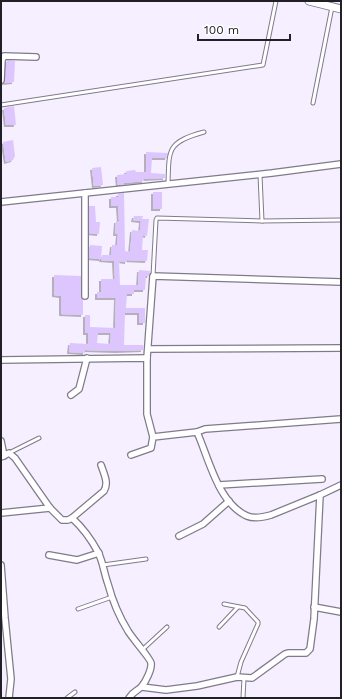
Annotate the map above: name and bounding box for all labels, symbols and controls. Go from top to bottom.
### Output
scale bar [198,16,290,42]
text: 100 m [204,23,239,37]

